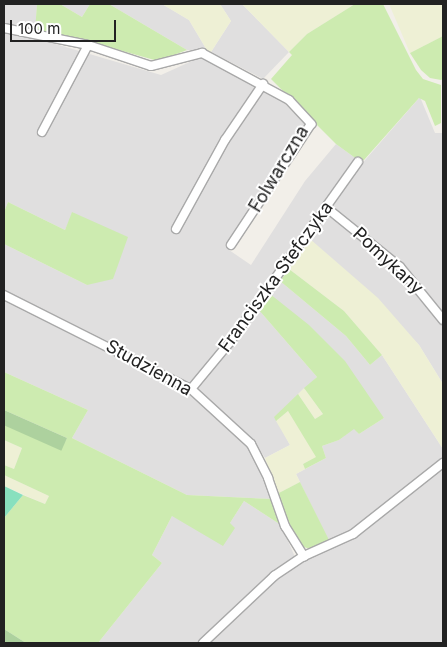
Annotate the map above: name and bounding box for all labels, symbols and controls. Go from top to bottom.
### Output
scale bar [12,10,119,42]
text: 100 m [18,19,60,38]
street label: Folwarczna [245,122,313,216]
street label: Franciszka Stefczyka [214,198,338,356]
street label: Pomykany [348,223,428,299]
street label: Studzienna [102,335,196,401]

